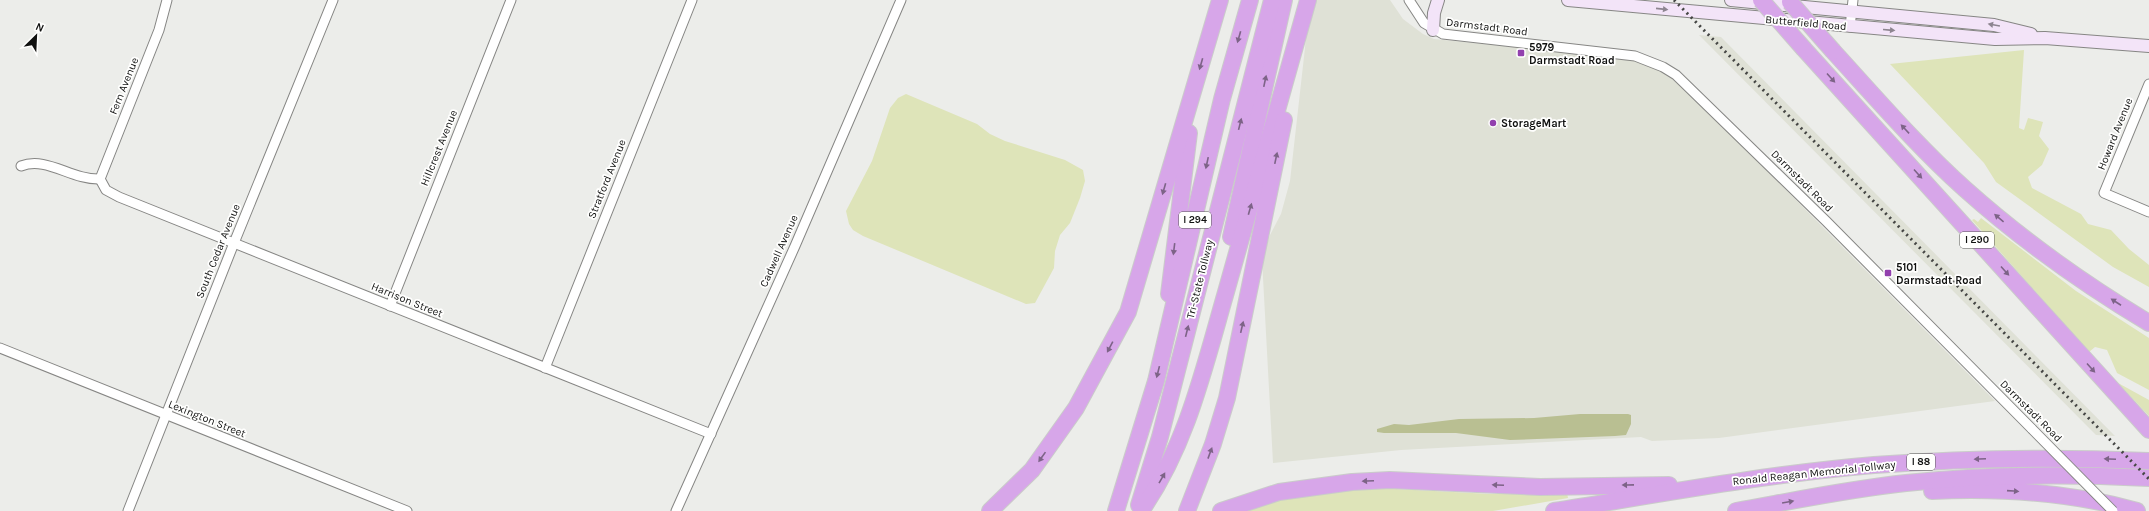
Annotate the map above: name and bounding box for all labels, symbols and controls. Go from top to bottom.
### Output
one-way arrow [1656,6,1668,12]
street label: Butterfield Road [1765,13,1847,33]
north arrow [16,16,56,56]
street label: Darmstadt Road [1445,16,1529,38]
text: N [34,20,46,35]
one-way arrow [1988,22,2000,28]
one-way arrow [1883,27,1895,33]
one-way arrow [1236,32,1242,44]
place label: 5979 Darmstadt Road [1529,41,1615,67]
marker: 5979 Darmstadt Road [1516,48,1526,58]
street label: Fern Avenue [107,55,141,117]
one-way arrow [1198,59,1204,71]
one-way arrow [1826,73,1835,83]
one-way arrow [1263,75,1269,87]
street label: Howard Avenue [2095,96,2136,172]
street label: Hillcrest Avenue [418,108,460,188]
place label: StorageMart [1501,117,1567,130]
one-way arrow [1238,118,1244,130]
marker: StorageMart [1488,118,1498,128]
one-way arrow [1900,124,1909,134]
street label: Stratford Avenue [585,137,629,220]
street label: Darmstadt Road [1768,147,1836,215]
one-way arrow [1273,152,1279,164]
one-way arrow [1204,157,1210,170]
one-way arrow [1913,169,1923,179]
one-way arrow [1161,183,1167,195]
street label: South Cedar Avenue [193,202,243,300]
one-way arrow [1247,202,1253,214]
street label: Cadwell Avenue [757,212,801,289]
road number: I 294 [1179,212,1211,228]
one-way arrow [1994,213,2005,222]
road number: I 290 [1960,232,1994,248]
street label: Tri-State Tollway [1184,238,1216,320]
one-way arrow [1171,243,1177,255]
place label: 5101 Darmstadt Road [1896,261,1982,287]
one-way arrow [2000,266,2009,276]
marker: 5101 Darmstadt Road [1883,268,1893,278]
street label: Harrison Street [369,280,445,320]
one-way arrow [2110,299,2121,306]
one-way arrow [1240,321,1246,333]
one-way arrow [1184,325,1190,337]
one-way arrow [1106,341,1113,353]
one-way arrow [2086,363,2096,373]
one-way arrow [1155,366,1161,378]
street label: Darmstadt Road [1997,377,2065,445]
street label: Lexington Street [166,398,248,440]
one-way arrow [1208,446,1214,458]
one-way arrow [1038,452,1046,463]
road number: I 88 [1907,454,1935,470]
one-way arrow [1974,456,1986,463]
one-way arrow [2103,456,2116,462]
street label: Ronald Reagan Memorial Tollway [1732,458,1896,488]
one-way arrow [1159,472,1166,484]
one-way arrow [1362,478,1374,485]
one-way arrow [1492,481,1504,488]
one-way arrow [1621,482,1634,488]
one-way arrow [2007,487,2020,494]
one-way arrow [1782,498,1794,504]

